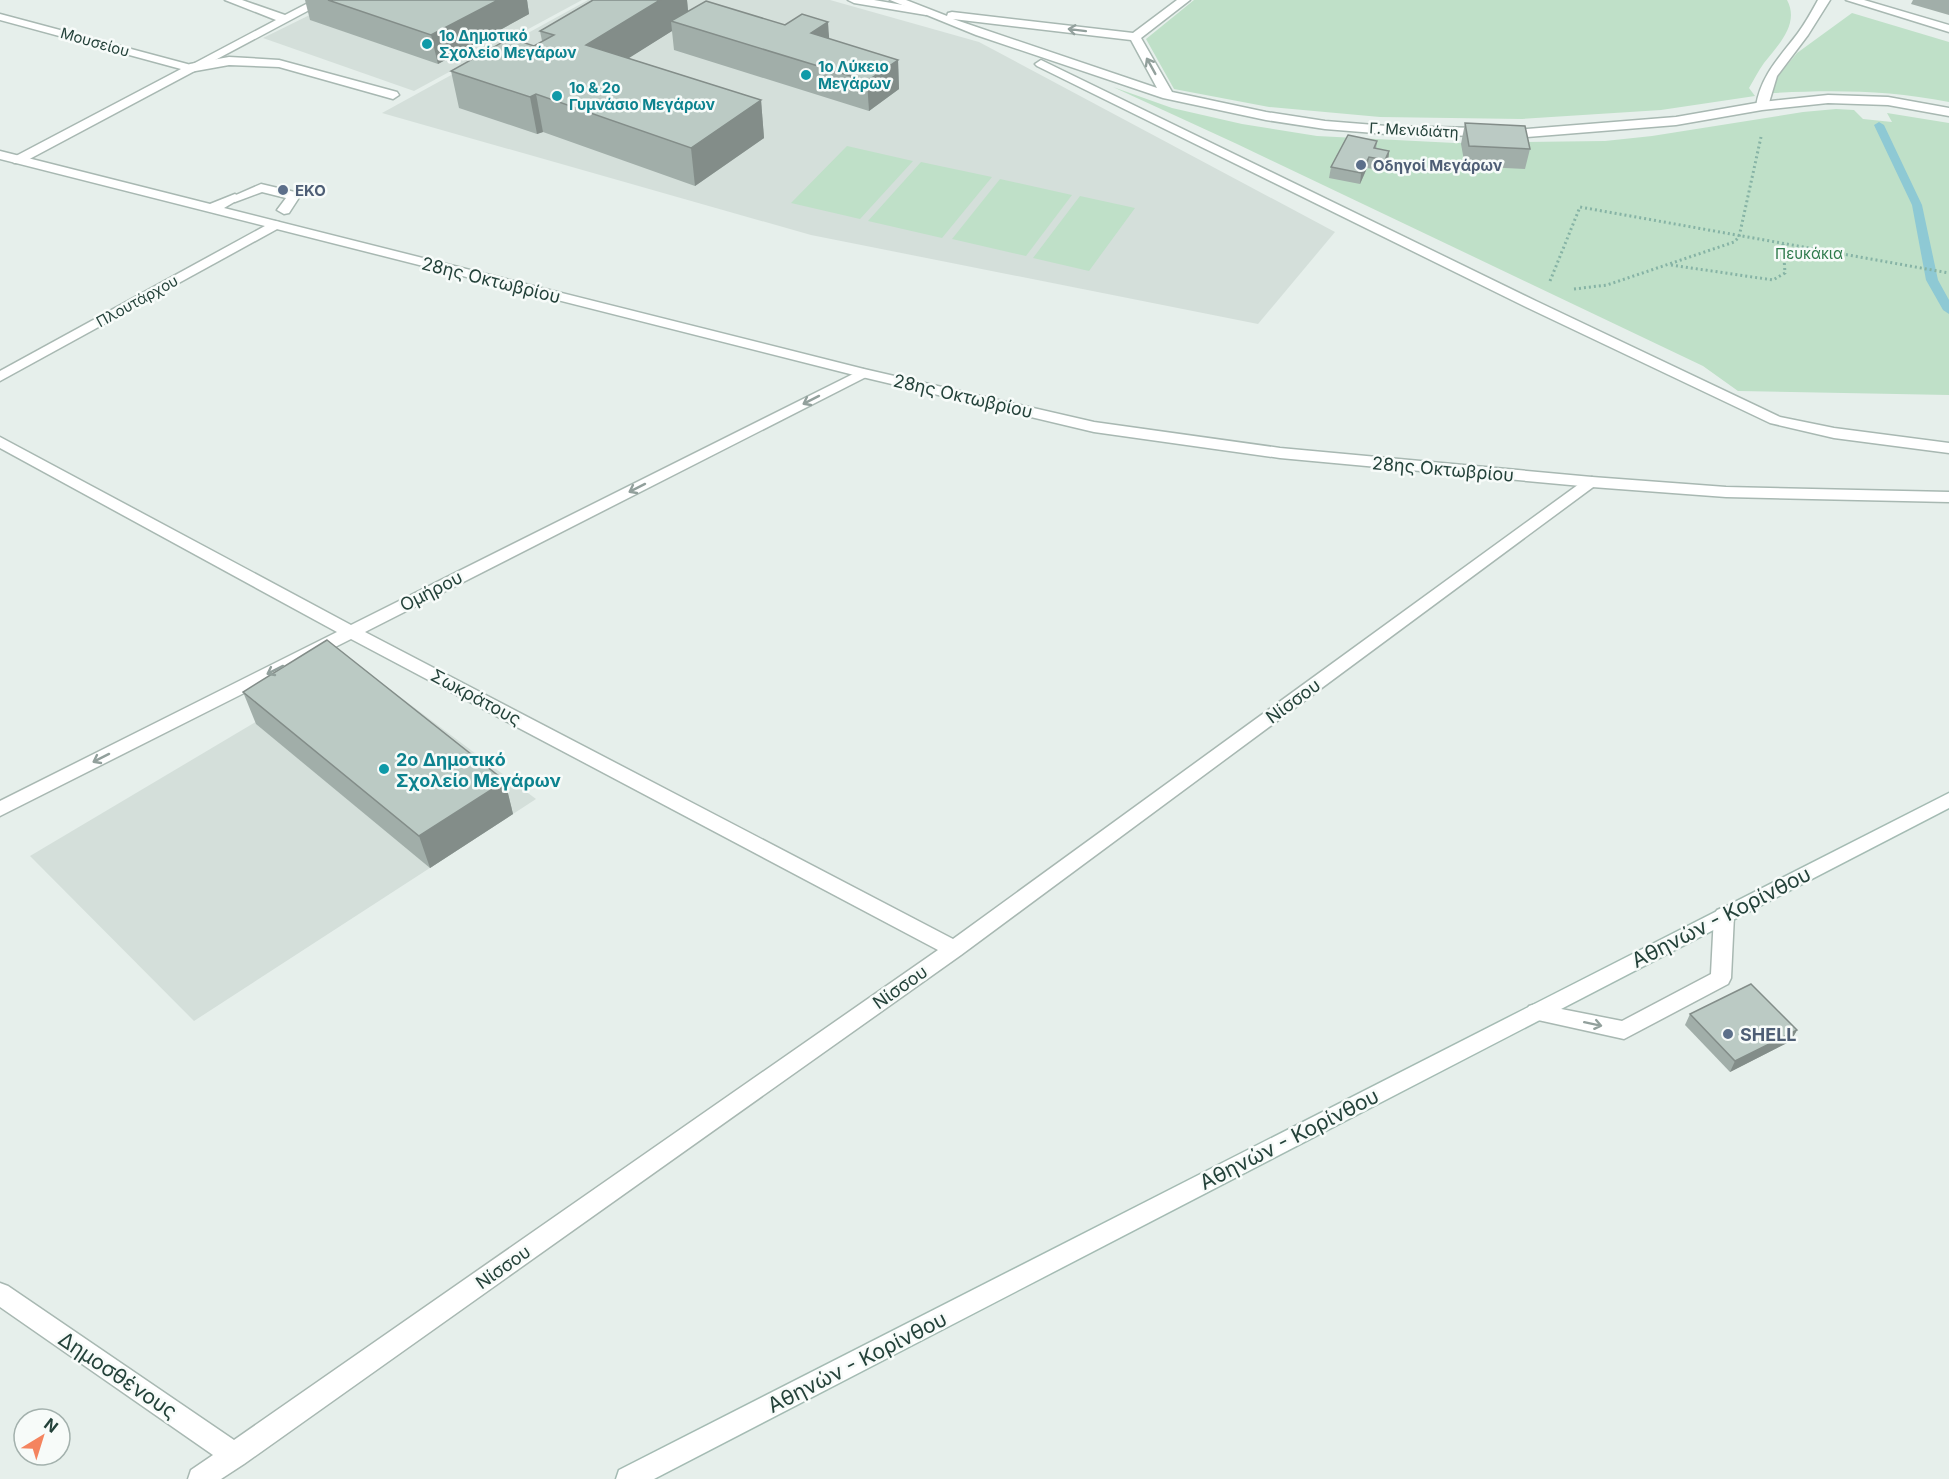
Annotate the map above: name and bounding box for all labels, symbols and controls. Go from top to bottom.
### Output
street label: Μουσείου [58,23,132,61]
one-way arrow [1067,24,1087,35]
place label: 1ο Δημοτικό Σχολείο Μεγάρων [439,26,576,62]
marker: 1ο Δημοτικό Σχολείο Μεγάρων [420,37,434,51]
place label: 1ο Λύκειο Μεγάρων [818,57,891,93]
one-way arrow [1145,58,1157,75]
marker: 1ο Λύκειο Μεγάρων [799,68,813,82]
place label: 1ο & 2ο Γυμνάσιο Μεγάρων [569,78,715,114]
marker: 1ο & 2ο Γυμνάσιο Μεγάρων [550,89,564,103]
street label: Γ. Μενιδιάτη [1369,118,1459,142]
place label: Οδηγοί Μεγάρων [1373,156,1502,175]
marker: Οδηγοί Μεγάρων [1354,158,1368,172]
place label: EKO [295,181,326,200]
marker: EKO [276,183,290,197]
park label: Πευκάκια [1775,244,1843,263]
street label: 28ης Οκτωβρίου [419,253,563,307]
street label: Πλουτάρχου [93,271,181,331]
street label: 28ης Οκτωβρίου [891,370,1035,422]
one-way arrow [802,395,820,406]
street label: 28ης Οκτωβρίου [1371,452,1515,486]
one-way arrow [628,482,646,494]
street label: Ομήρου [396,566,466,616]
street label: Σωκράτους [427,664,525,730]
one-way arrow [267,665,285,676]
street label: Νίσσου [1262,674,1324,728]
place label: 2ο Δημοτικό Σχολείο Μεγάρων [396,749,561,791]
one-way arrow [93,753,111,765]
marker: 2ο Δημοτικό Σχολείο Μεγάρων [377,762,391,776]
street label: Αθηνών - Κορίνθου [1627,861,1815,973]
street label: Νίσσου [869,961,931,1013]
one-way arrow [1583,1019,1603,1030]
place label: SHELL [1740,1024,1797,1045]
marker: SHELL [1721,1027,1735,1041]
street label: Αθηνών - Κορίνθου [1195,1083,1383,1195]
street label: Νίσσου [472,1241,534,1293]
street label: Αθηνών - Κορίνθου [763,1306,951,1418]
street label: Δημοσθένους [54,1326,182,1424]
north arrow [12,1407,72,1467]
text: N [40,1414,62,1437]

